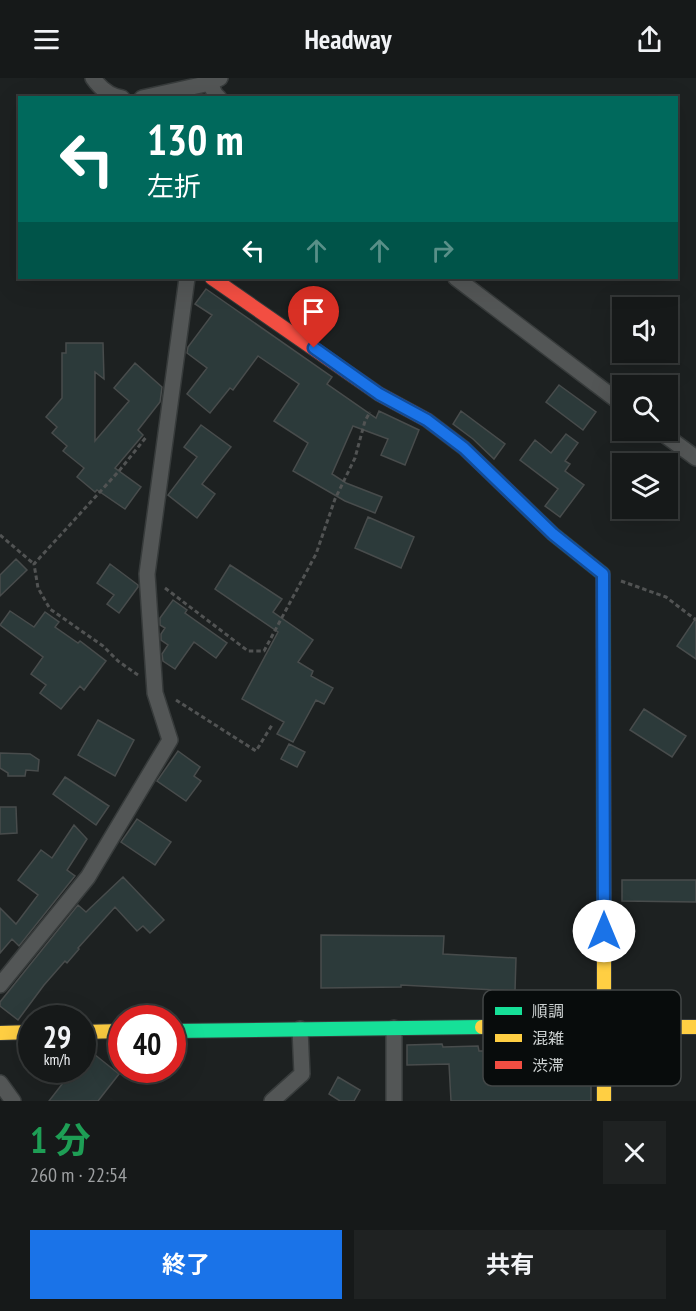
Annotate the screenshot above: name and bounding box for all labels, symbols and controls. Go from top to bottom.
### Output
text: Headway [304,22,392,56]
icon: menu [30,23,63,56]
icon: share [633,23,666,56]
text: 130 m [147,112,244,167]
icon: left [48,120,126,198]
text: 左折 [147,169,201,203]
icon: left [237,234,270,267]
icon: ahead [300,234,333,267]
icon: ahead [363,234,396,267]
icon: right [426,234,459,267]
pin [288,286,339,348]
icon: arrive [297,295,330,328]
map controls [612,297,678,519]
button: sound [612,297,678,363]
button: search [612,375,678,441]
button: layers [612,453,678,519]
position arrow [572,899,636,963]
legend [483,990,681,1086]
text: 順調 [532,1001,564,1021]
speed limit sign: 40 [108,1005,186,1083]
text: 29 [43,1017,71,1056]
text: 混雑 [532,1028,564,1048]
text: km/h [44,1050,70,1069]
text: 渋滞 [532,1055,564,1075]
text: 1 分 [30,1116,91,1163]
button: close [603,1121,666,1184]
text: 260 m · 22:54 [30,1162,127,1188]
button: 終了 [30,1230,342,1299]
button: 共有 [354,1230,666,1299]

